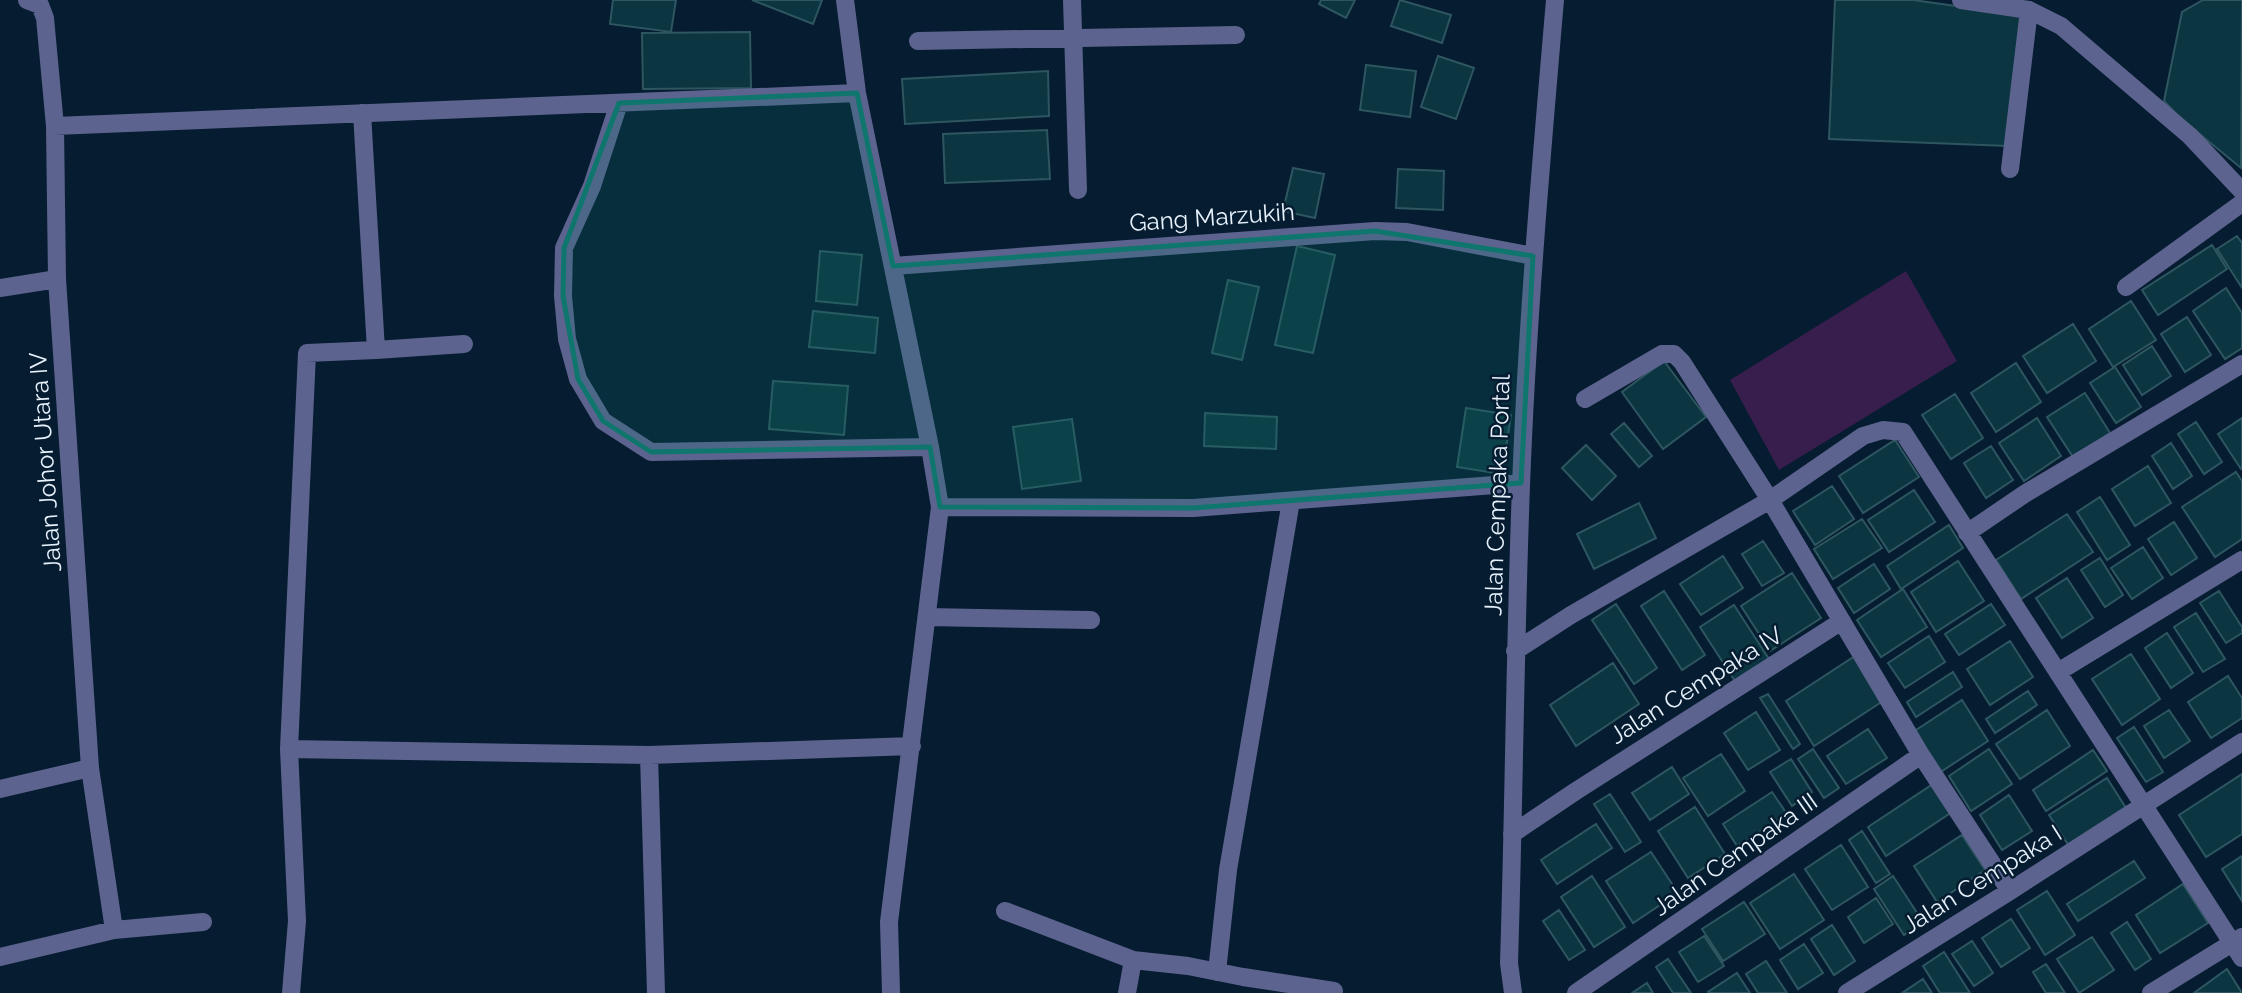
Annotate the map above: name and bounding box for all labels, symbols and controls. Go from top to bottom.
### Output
street label: Gang Marzukih [1128,197,1296,237]
street label: Jalan Johor Utara IV [23,351,67,573]
street label: Jalan Cempaka Portal [1478,373,1516,616]
street label: Jalan Cempaka IV [1604,620,1788,750]
street label: Jalan Cempaka III [1647,786,1823,922]
street label: Jalan Cempaka I [1897,818,2067,940]

